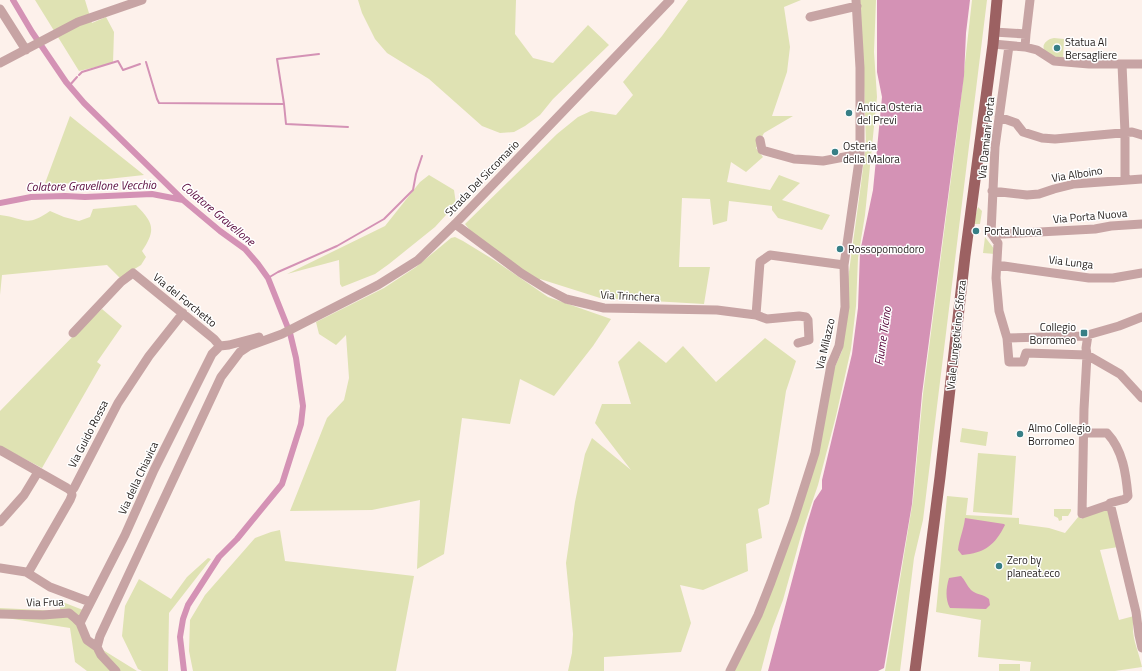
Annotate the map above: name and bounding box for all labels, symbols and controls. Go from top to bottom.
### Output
place label: Statua Al Bersagliere [1065,34,1118,63]
marker: Statua Al Bersagliere [1052,43,1062,53]
street label: Via Damiani Porta [974,96,998,180]
place label: Antica Osteria del Previ [857,99,922,128]
marker: Antica Osteria del Previ [844,108,854,118]
street label: Strada Del Siccomario [441,136,523,220]
place label: Osteria della Malora [843,138,900,167]
marker: Osteria della Malora [830,147,840,157]
street label: Via Alboino [1050,162,1104,186]
water label: Colatore Gravellone Vecchio [26,175,157,196]
water label: Colatore Gravellone [177,177,261,251]
street label: Via Porta Nuova [1052,205,1128,227]
place label: Porta Nuova [984,223,1042,239]
marker: Porta Nuova [971,226,981,236]
place label: Rossopomodoro [848,241,924,257]
marker: Rossopomodoro [835,244,845,254]
street label: Via Lunga [1048,251,1095,273]
street label: Via del Forchetto [150,269,220,331]
street label: Viale Lungoticino Sforza [942,279,970,391]
street label: Via Trinchera [600,286,661,306]
water label: Fiume Ticino [869,304,896,366]
street label: Via Milazzo [811,317,839,371]
place label: Collegio Borromeo [1030,319,1076,348]
marker: Collegio Borromeo [1079,328,1089,338]
street label: Via Guido Rossa [64,397,112,471]
place label: Almo Collegio Borromeo [1028,420,1091,449]
marker: Almo Collegio Borromeo [1015,429,1025,439]
street label: Via della Chiavica [114,438,162,517]
place label: Zero by planeat.eco [1007,552,1060,581]
marker: Zero by planeat.eco [994,561,1004,571]
street label: Via Frua [26,594,64,610]

